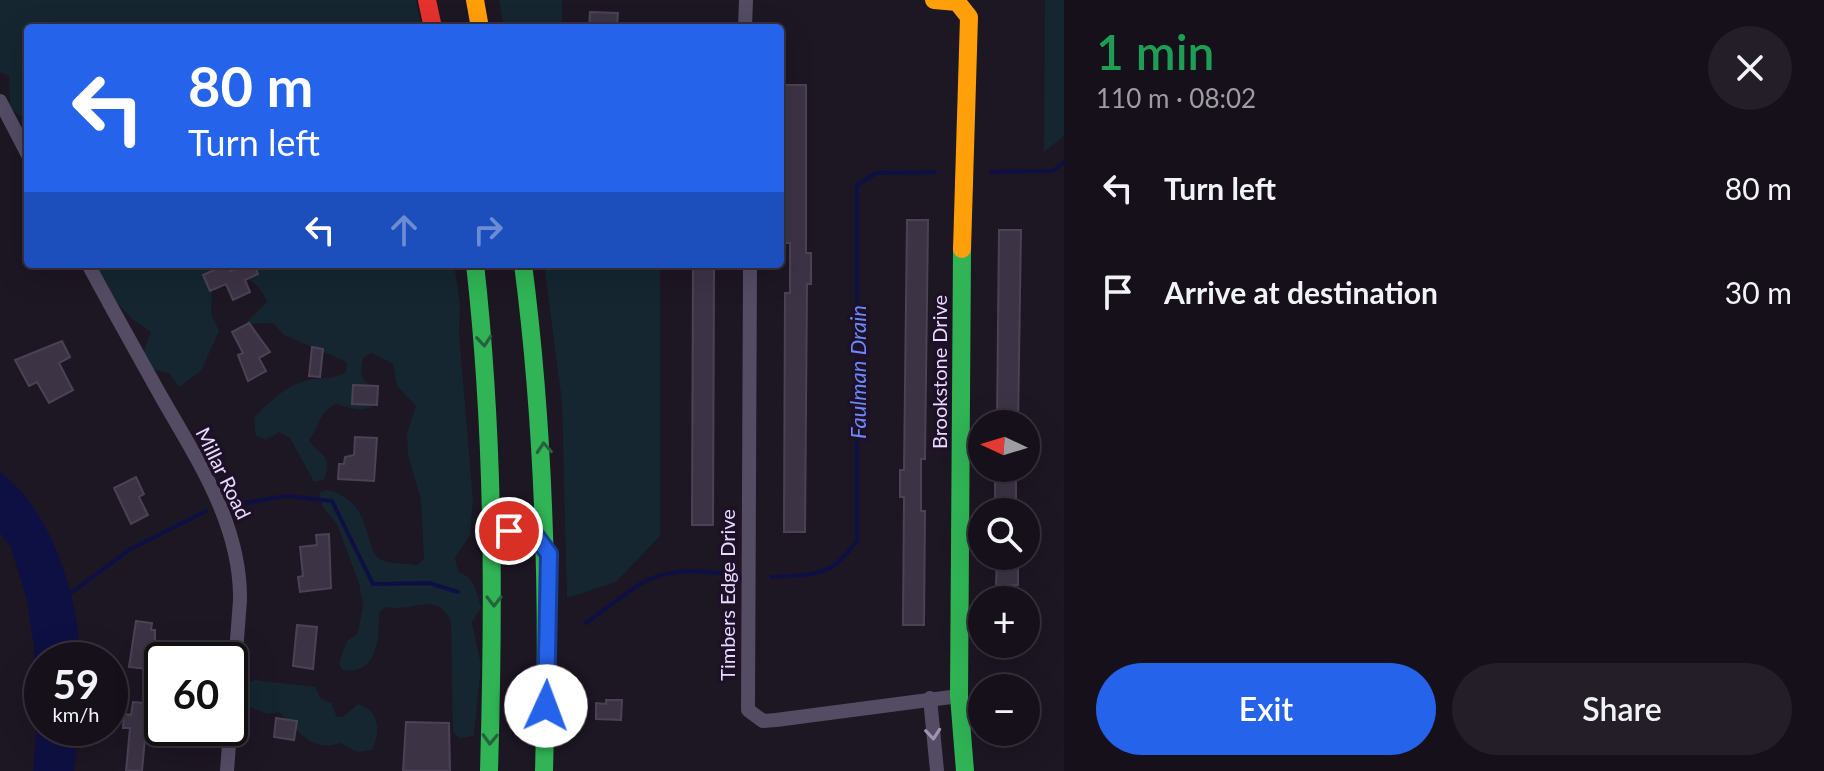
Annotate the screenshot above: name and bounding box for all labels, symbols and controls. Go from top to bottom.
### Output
text: 1 min [1096,23,1214,80]
button: close [1708,26,1792,110]
text: 80 m [188,52,313,119]
icon: left [56,56,160,160]
text: 110 m · 08:02 [1096,82,1256,114]
text: Turn left [188,120,320,164]
icon: left [1096,166,1140,210]
text: Turn left [1164,170,1276,206]
text: 80 m [1725,170,1792,206]
icon: left [298,208,342,252]
icon: ahead [382,208,426,252]
icon: right [466,208,510,252]
icon: arrive [1096,270,1140,314]
text: Arrive at destination [1164,274,1438,310]
text: 30 m [1725,274,1792,310]
street label: Brookstone Drive [927,295,951,449]
water label: Faulman Drain [844,305,871,439]
one-way arrow [475,335,492,348]
north arrow [968,410,1040,482]
map controls [968,410,1040,746]
street label: Millar Road [192,423,256,523]
one-way arrow [536,441,553,454]
pin [475,497,543,565]
button: search [968,498,1040,570]
icon: arrive [487,509,531,553]
street label: Timbers Edge Drive [715,509,739,681]
button: + [968,586,1040,658]
one-way arrow [485,595,503,608]
speed limit sign: 60 [144,642,248,746]
text: 59 [53,660,99,708]
button: Exit [1096,663,1436,755]
button: Share [1452,663,1792,755]
position arrow [504,664,588,748]
button: − [968,674,1040,746]
text: km/h [53,702,99,726]
one-way arrow [924,728,941,741]
one-way arrow [482,733,499,746]

